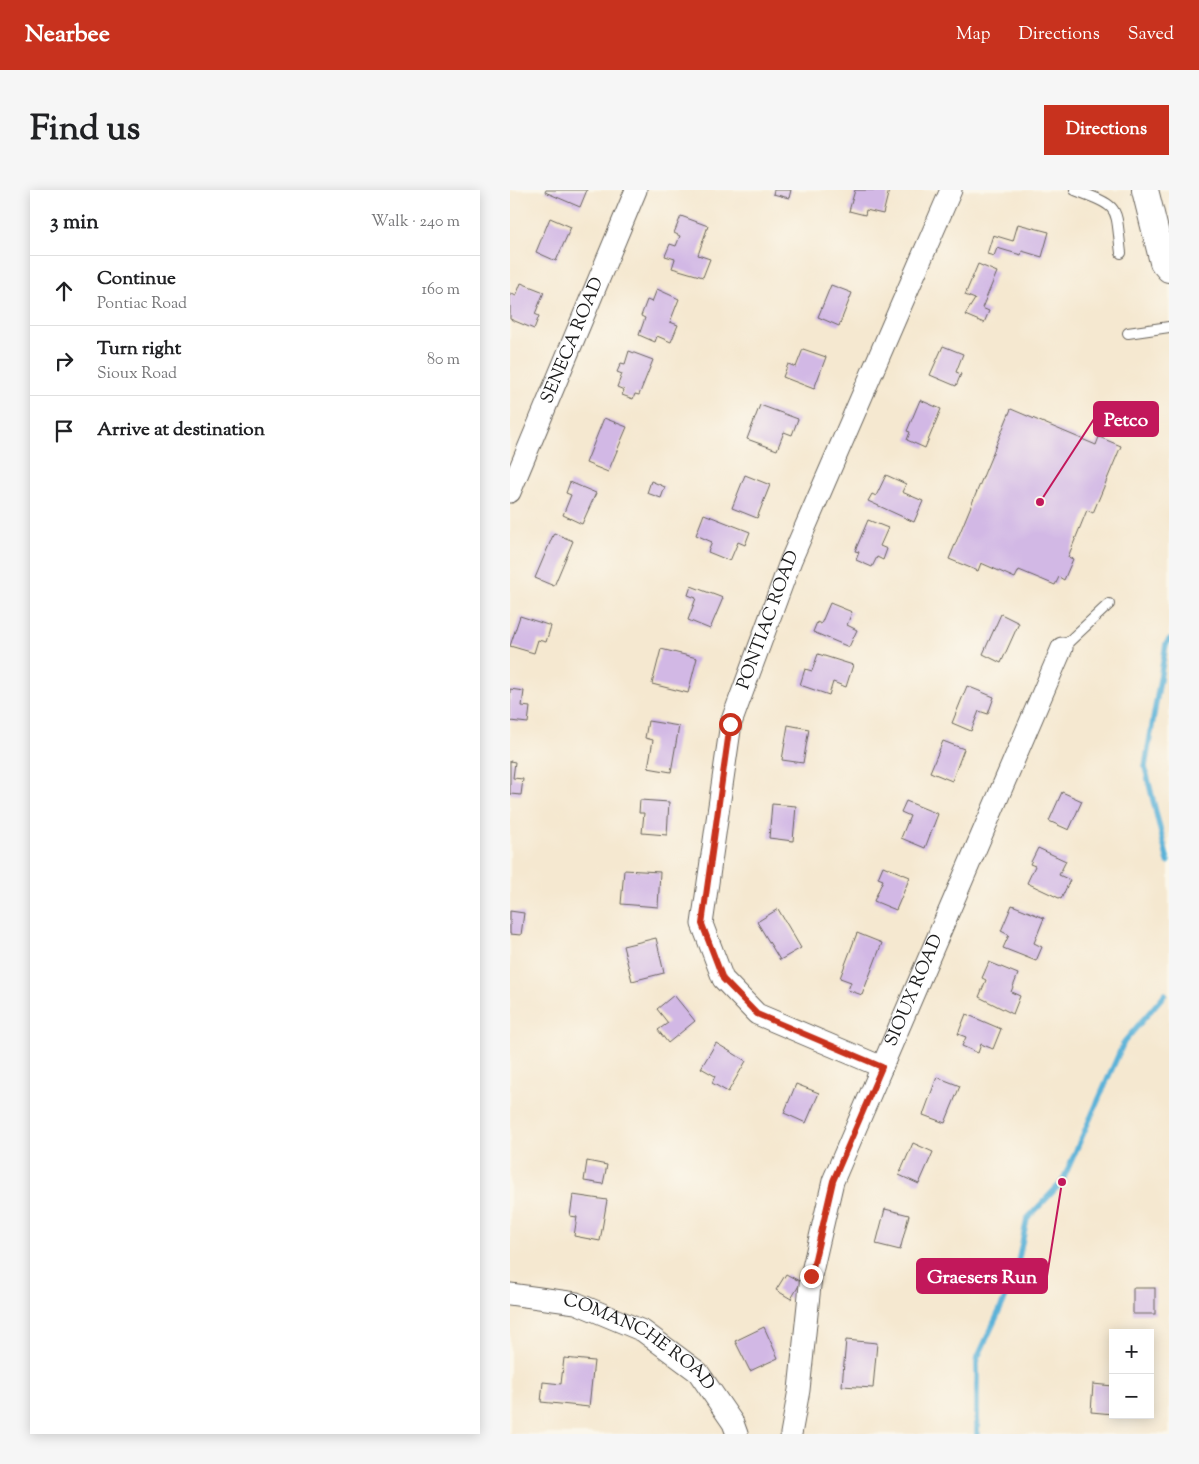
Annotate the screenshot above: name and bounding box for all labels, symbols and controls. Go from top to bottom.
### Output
text: Nearbee [25,18,110,52]
text: Map [956,22,991,48]
text: Directions [1019,22,1100,48]
text: Saved [1128,22,1174,48]
text: Find us [30,105,140,156]
button: Directions [1044,105,1169,155]
text: 3 min [50,208,99,238]
text: Walk · 240 m [371,211,460,234]
text: Continue [97,266,176,293]
street label: SENECA ROAD [535,273,611,408]
icon: ahead [50,277,78,305]
text: 160 m [422,279,460,302]
text: Pontiac Road [97,293,187,316]
text: Turn right [97,336,181,363]
icon: right [50,347,78,375]
text: 80 m [427,349,460,372]
text: Sioux Road [97,363,177,386]
callout: Petco [1094,402,1158,436]
text: Petco [1104,408,1149,435]
icon: arrive [50,417,78,445]
text: Arrive at destination [97,417,265,444]
street label: PONTIAC ROAD [731,547,806,693]
route start [719,713,742,736]
street label: SIOUX ROAD [879,931,950,1051]
callout: Graesers Run [917,1259,1047,1293]
route end [800,1265,823,1288]
text: Graesers Run [927,1265,1038,1292]
street label: COMANCHE ROAD [562,1288,720,1396]
map controls [1109,1329,1154,1419]
button: + [1109,1329,1154,1374]
button: − [1109,1374,1154,1419]

